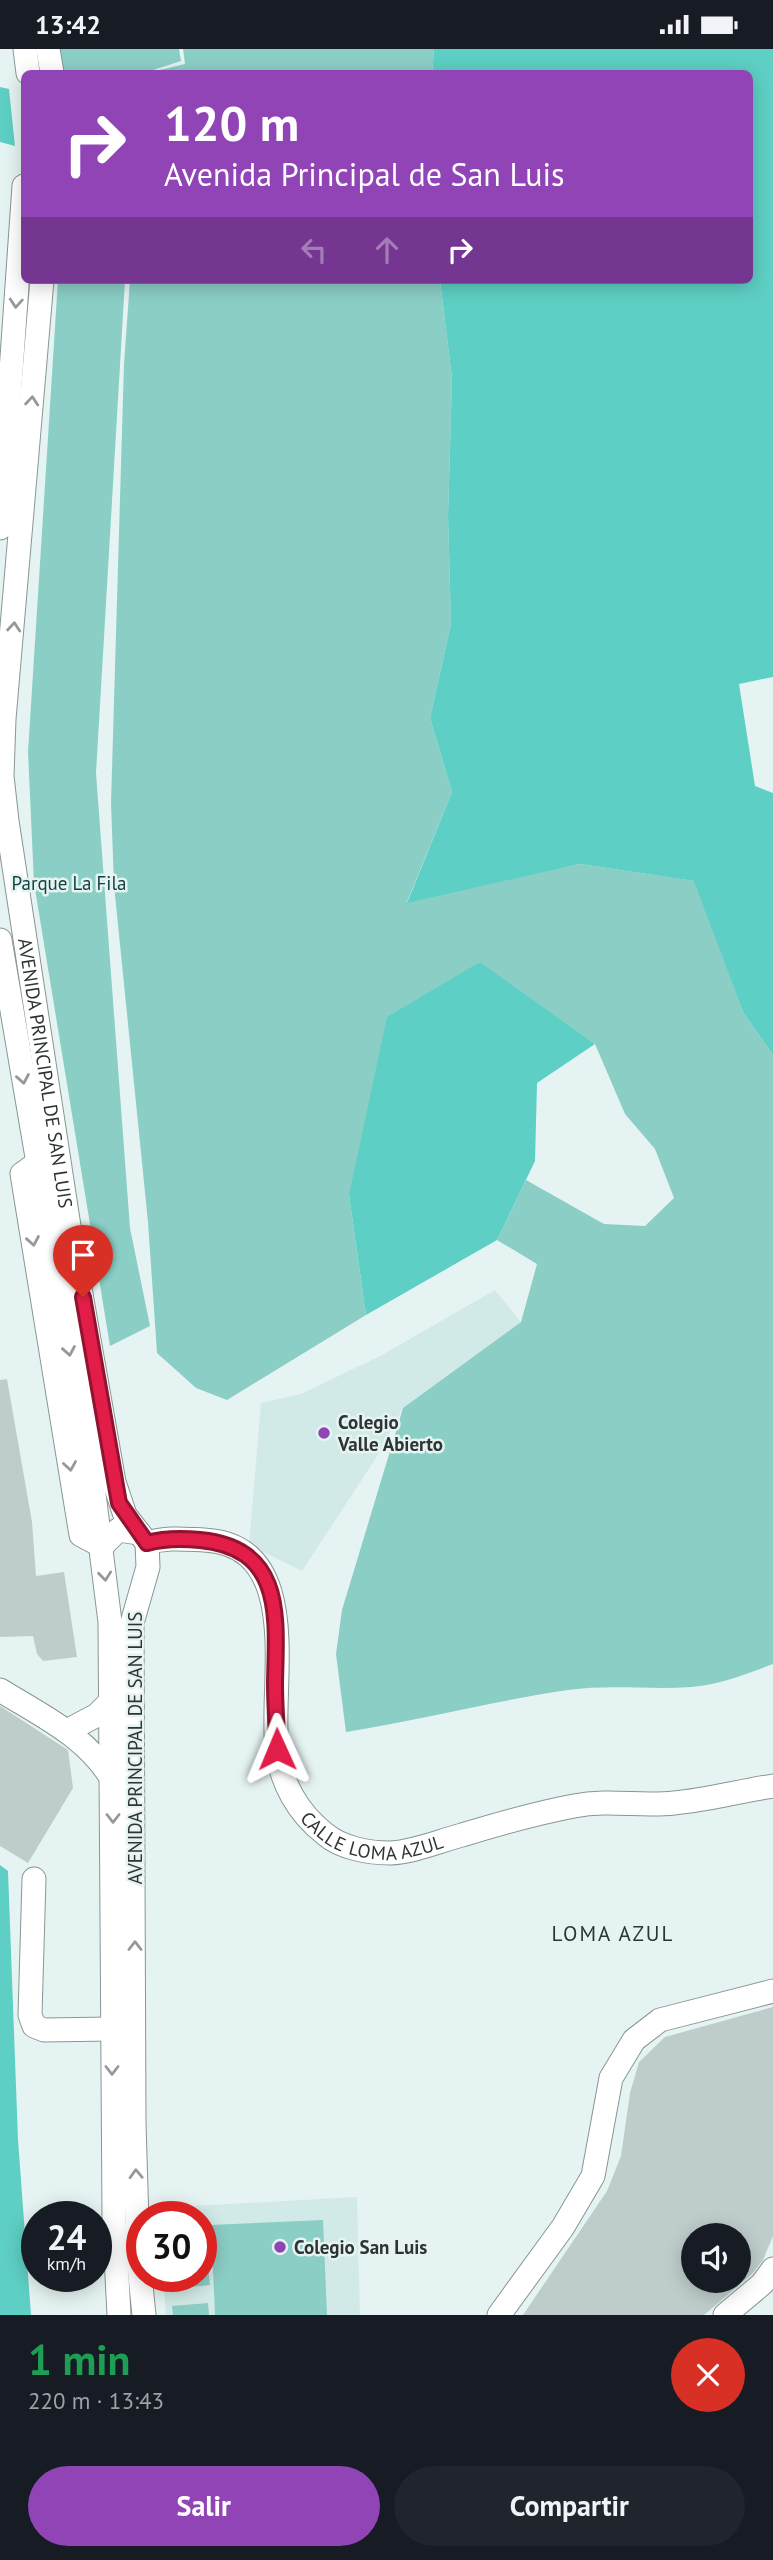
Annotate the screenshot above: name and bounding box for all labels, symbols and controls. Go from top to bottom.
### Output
text: 13:42 [35,8,101,41]
text: 120 m [164,91,299,155]
icon: right [49,98,140,189]
text: Avenida Principal de San Luis [164,153,565,195]
icon: left [295,231,333,269]
icon: ahead [368,231,406,269]
icon: right [441,231,479,269]
one-way arrow [9,297,24,308]
one-way arrow [24,395,39,406]
one-way arrow [6,622,21,633]
park label: Parque La Fila [12,871,126,895]
street label: AVENIDA PRINCIPAL DE SAN LUIS [13,936,78,1210]
one-way arrow [15,1073,30,1085]
pin [53,1225,113,1297]
one-way arrow [25,1235,40,1247]
icon: arrive [64,1236,102,1274]
one-way arrow [61,1346,76,1357]
place label: Colegio Valle Abierto [337,1410,443,1456]
marker: Colegio Valle Abierto [316,1425,332,1441]
one-way arrow [62,1460,77,1471]
one-way arrow [97,1571,112,1582]
street label: AVENIDA PRINCIPAL DE SAN LUIS [123,1612,147,1884]
position arrow [240,1712,314,1786]
street label: CALLE LOMA AZUL [296,1806,446,1865]
one-way arrow [105,1814,121,1824]
district label: LOMA AZUL [552,1920,674,1947]
one-way arrow [127,1940,143,1951]
one-way arrow [104,2066,120,2076]
one-way arrow [128,2168,143,2179]
speed limit sign: 30 [126,2201,217,2292]
text: 24 [47,2214,86,2260]
map controls [681,2223,751,2293]
button: sound [681,2223,751,2293]
place label: Colegio San Luis [294,2235,427,2259]
marker: Colegio San Luis [272,2239,288,2255]
text: km/h [47,2252,86,2275]
text: 1 min [28,2332,130,2387]
button: close [671,2338,745,2412]
text: 220 m · 13:43 [28,2386,164,2415]
button: Salir [28,2466,380,2546]
button: Compartir [394,2466,745,2546]

